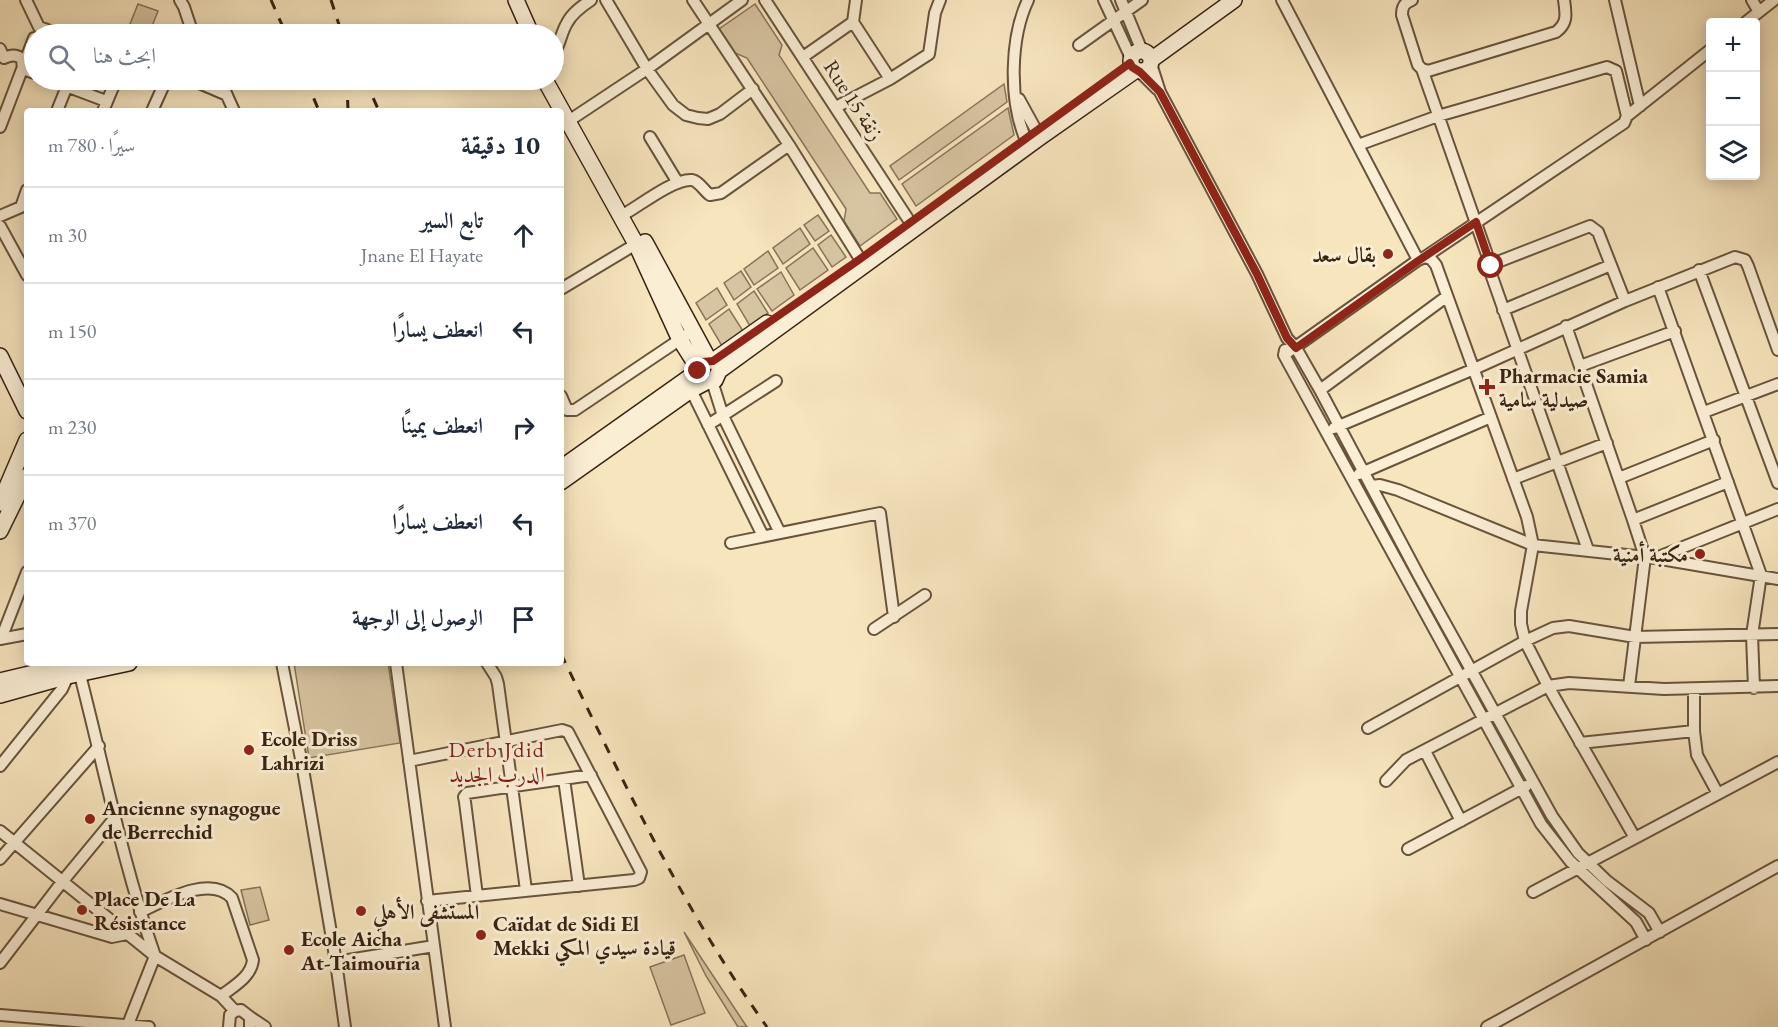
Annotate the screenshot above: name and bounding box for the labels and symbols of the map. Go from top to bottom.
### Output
street label: Rue 15 زنقة [818,54,890,146]
place label: بقال سعد [1312,241,1376,268]
marker: بقال سعد [1381,247,1395,261]
route start [1477,252,1503,278]
route end [684,357,710,383]
place label: Pharmacie Samia صيدلية سامية [1499,362,1649,413]
marker: Pharmacie Samia صيدلية سامية [1480,380,1494,394]
place label: مكتبة أمنية [1613,541,1688,568]
marker: مكتبة أمنية [1693,547,1707,561]
place label: Ecole Driss Lahrizi [261,725,357,776]
district label: Derb Jdid الدرب الجديد [449,735,545,789]
marker: Ecole Driss Lahrizi [242,743,256,757]
place label: Ancienne synagogue de Berrechid [101,794,281,845]
marker: Ancienne synagogue de Berrechid [83,812,97,826]
place label: Place De La Résistance [94,885,196,936]
place label: المستشفى الأهلي [372,896,479,932]
marker: Place De La Résistance [75,903,89,917]
marker: المستشفى الأهلي [354,904,368,918]
place label: Caïdat de Sidi El Mekki قيادة سيدي المكي [493,910,676,967]
place label: Ecole Aicha At-Taimouria [300,925,421,976]
marker: Caïdat de Sidi El Mekki قيادة سيدي المكي [474,928,488,942]
marker: Ecole Aicha At-Taimouria [282,943,296,957]

